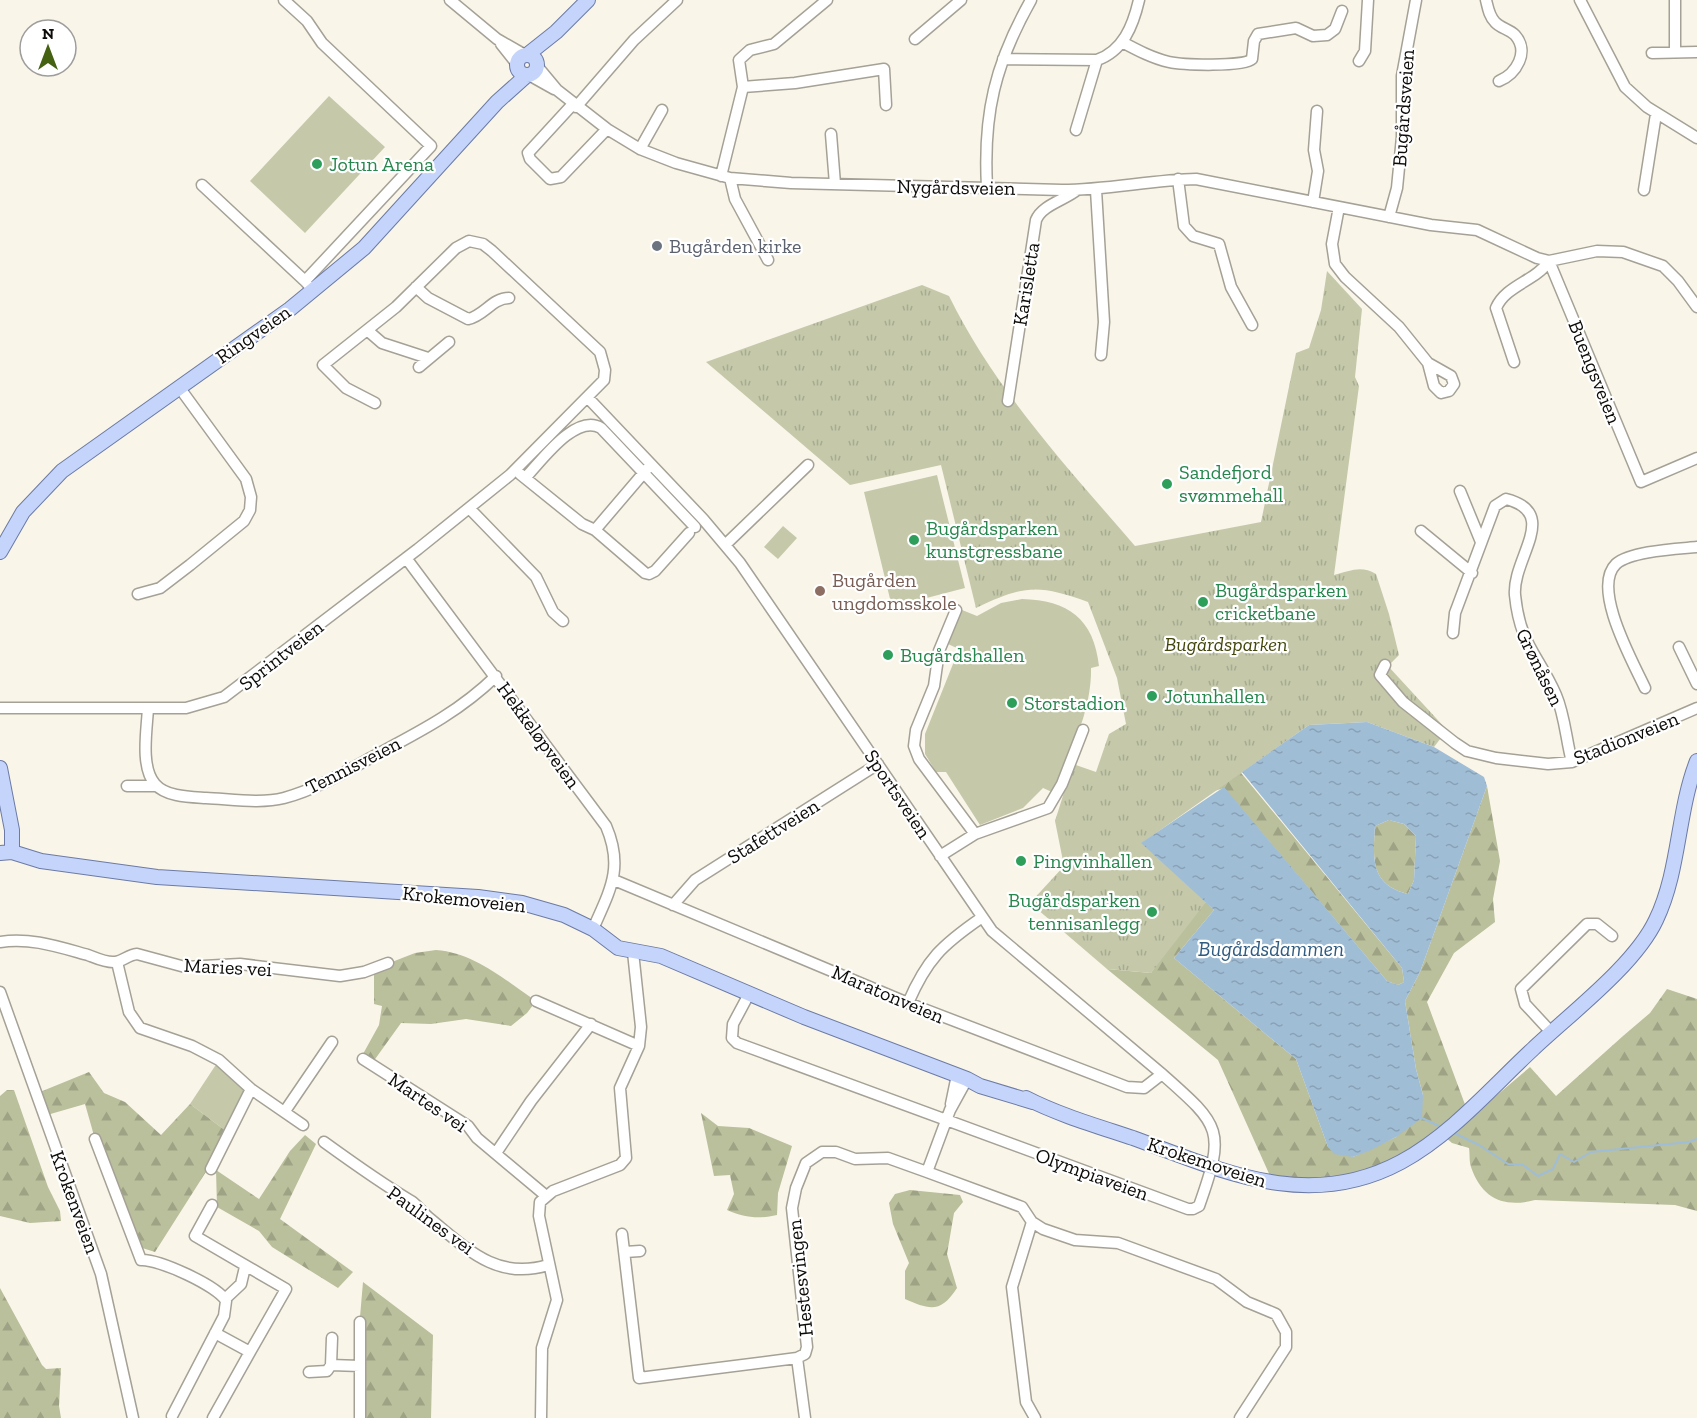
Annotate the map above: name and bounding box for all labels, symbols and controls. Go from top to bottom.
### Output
north arrow [18,18,78,78]
text: N [42,24,54,43]
street label: Bugårdsveien [1387,48,1419,168]
place label: Jotun Arena [329,152,434,176]
marker: Jotun Arena [310,157,324,171]
street label: Nygårdsveien [897,174,1016,200]
place label: Bugården kirke [669,234,801,258]
marker: Bugården kirke [650,239,664,253]
street label: Karisletta [1008,240,1045,328]
street label: Ringveien [211,299,296,369]
street label: Buengsveien [1563,317,1627,428]
place label: Sandefjord svømmehall [1179,460,1283,507]
marker: Sandefjord svømmehall [1160,477,1174,491]
place label: Bugårdsparken kunstgressbane [926,516,1063,563]
marker: Bugårdsparken kunstgressbane [907,533,921,547]
place label: Bugården ungdomsskole [832,568,957,615]
place label: Bugårdsparken cricketbane [1215,578,1347,625]
marker: Bugården ungdomsskole [813,584,827,598]
marker: Bugårdsparken cricketbane [1196,595,1210,609]
street label: Sprintveien [234,614,328,695]
street label: Grønåsen [1511,624,1569,710]
park label: Bugårdsparken [1164,632,1288,656]
place label: Bugårdshallen [900,643,1025,667]
marker: Bugårdshallen [881,648,895,662]
street label: Hekkeløpveien [492,677,586,793]
place label: Jotunhallen [1164,684,1266,708]
marker: Jotunhallen [1145,689,1159,703]
place label: Storstadion [1024,691,1125,715]
marker: Storstadion [1005,696,1019,710]
street label: Stadionveien [1570,706,1683,770]
street label: Tennisveien [301,731,405,799]
street label: Sportsveien [859,745,937,844]
street label: Stafettveien [723,793,824,869]
place label: Pingvinhallen [1033,849,1153,873]
marker: Pingvinhallen [1014,854,1028,868]
street label: Krokemoveien [401,881,527,917]
place label: Bugårdsparken tennisanlegg [1008,888,1141,935]
marker: Bugårdsparken tennisanlegg [1145,905,1159,919]
water label: Bugårdsdammen [1198,936,1344,961]
street label: Maries vei [183,953,273,981]
street label: Maratonveien [828,960,948,1029]
street label: Martes vei [384,1067,472,1137]
street label: Krokemoveien [1144,1131,1270,1193]
street label: Olympiaveien [1032,1142,1152,1206]
street label: Krokenveien [45,1147,105,1257]
street label: Paulines vei [383,1180,480,1260]
street label: Hestesvingen [782,1218,818,1338]

